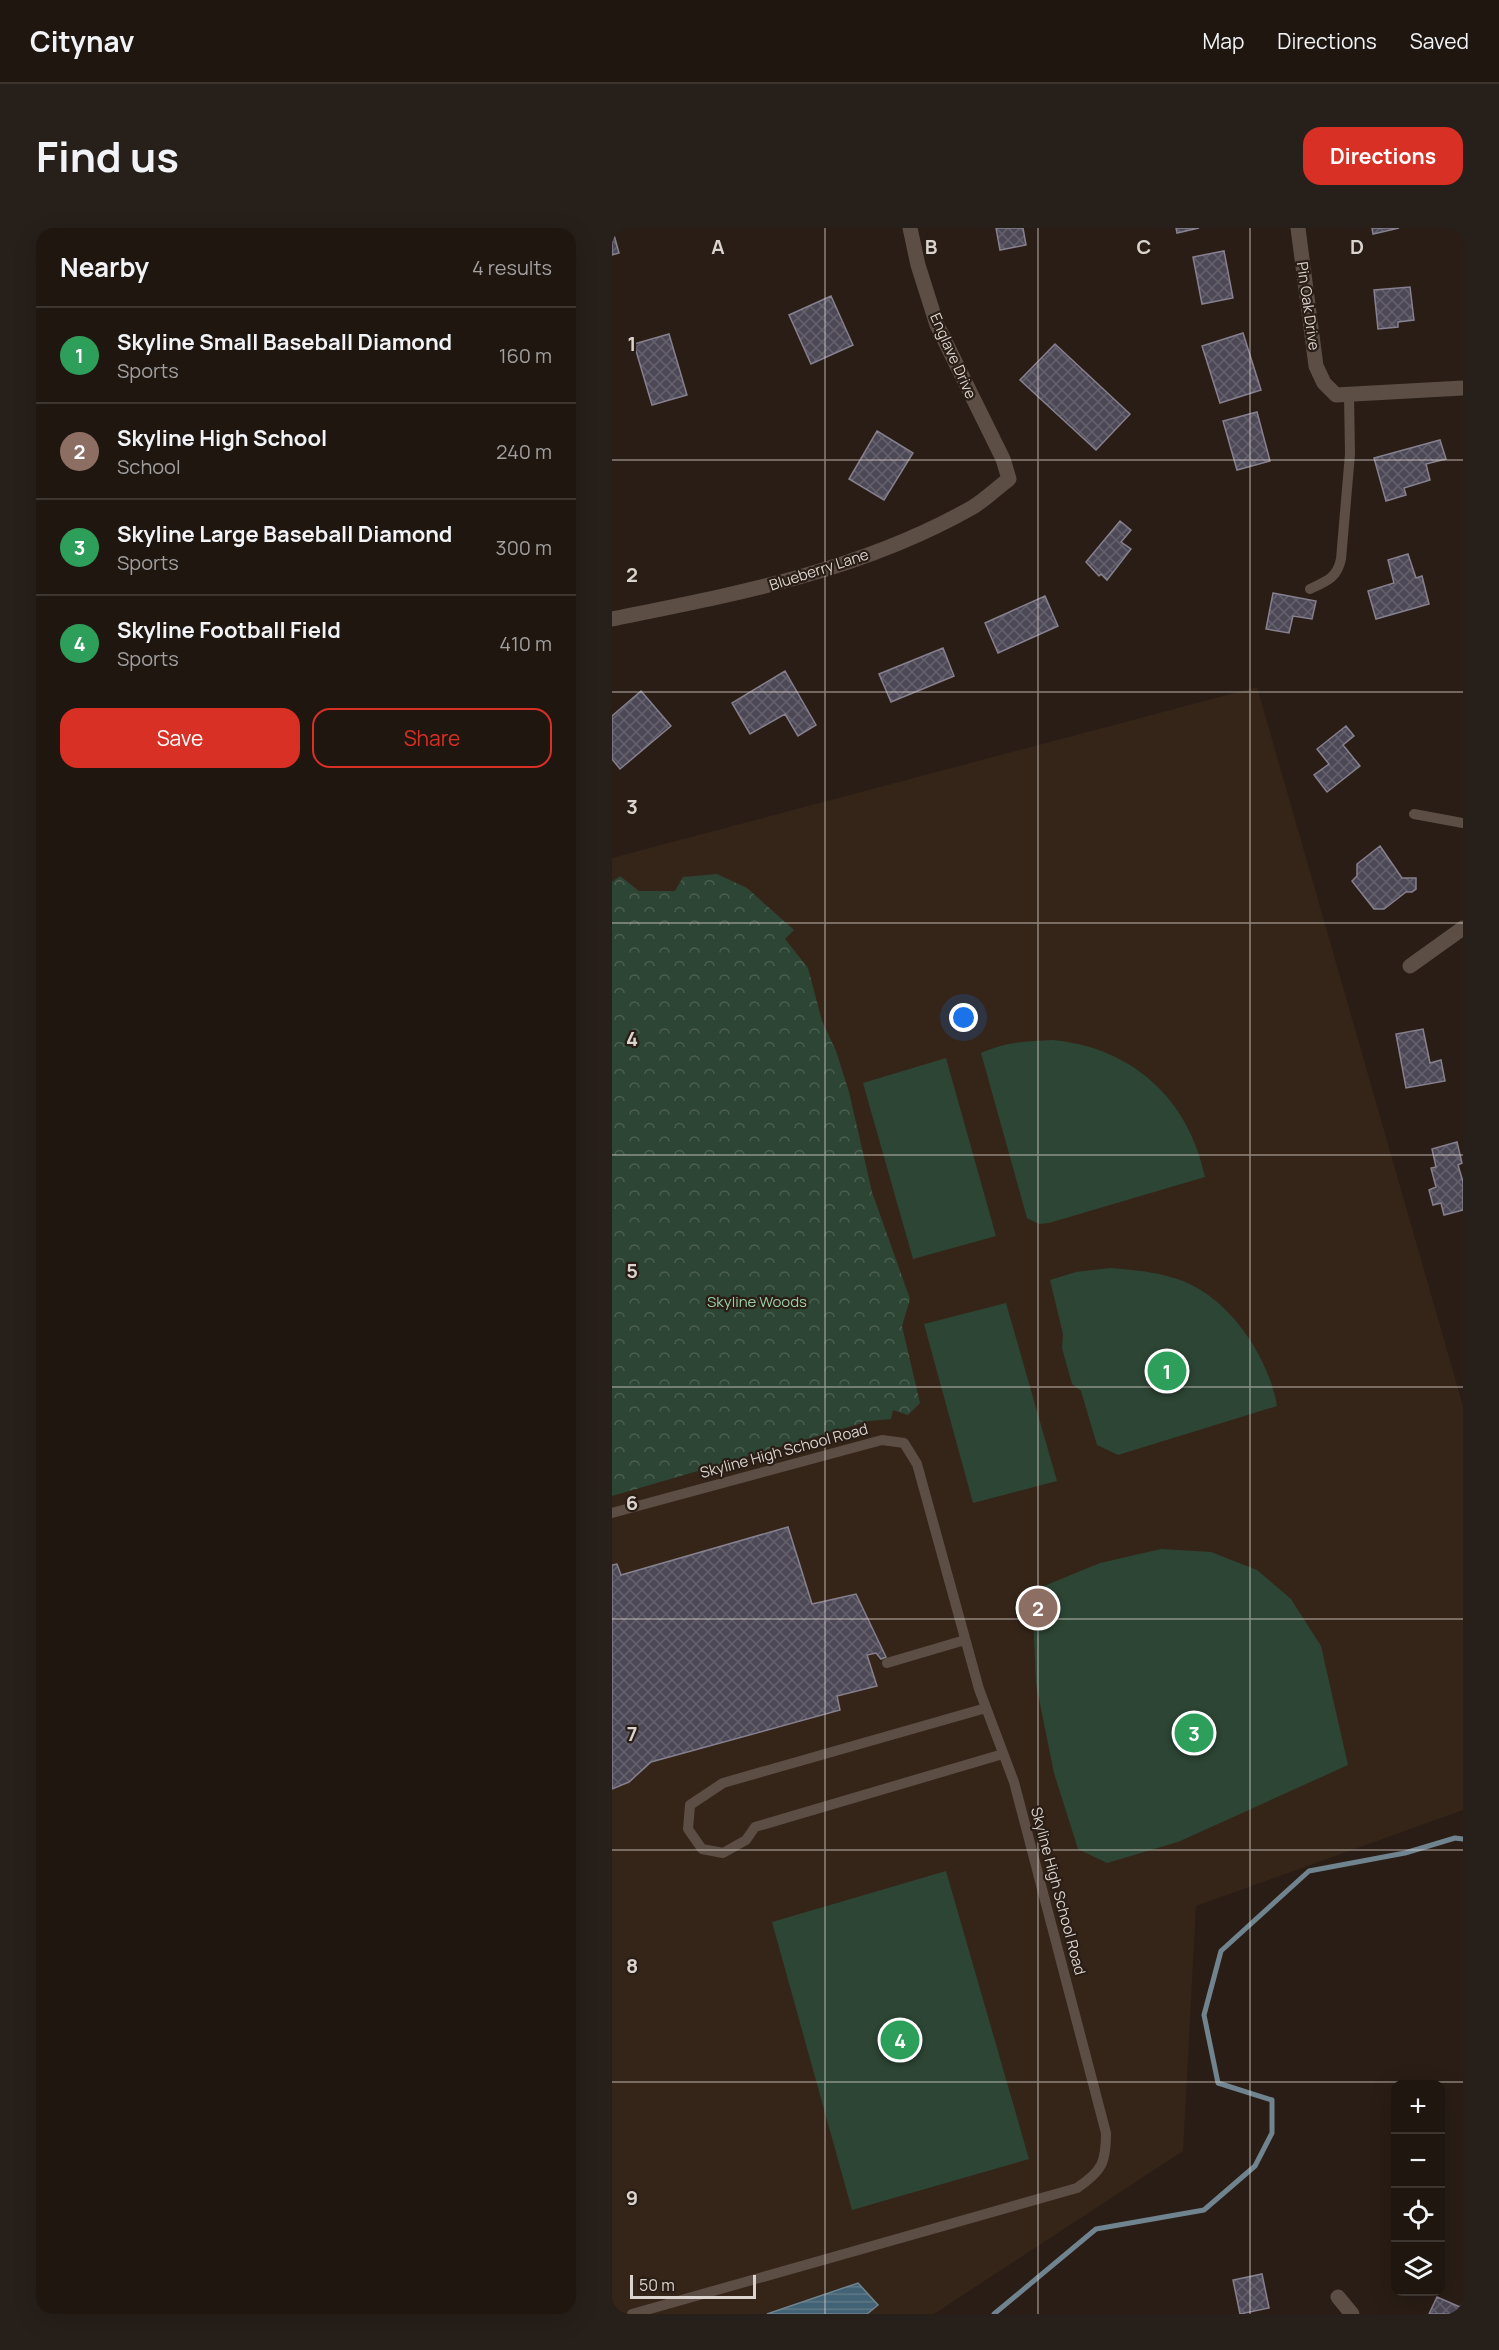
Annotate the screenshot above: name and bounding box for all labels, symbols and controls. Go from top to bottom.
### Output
text: Citynav [30,22,134,60]
text: Map [1203,27,1244,55]
text: Directions [1277,27,1377,55]
text: Saved [1410,27,1469,55]
text: Find us [36,127,179,185]
button: Directions [1303,127,1463,185]
text: A [711,233,725,260]
text: B [925,233,938,260]
text: C [1137,233,1151,260]
text: D [1350,233,1364,260]
text: Nearby [60,249,149,285]
text: 4 results [472,254,552,281]
street label: Pin Oak Drive [1292,260,1325,352]
street label: Englave Drive [925,309,982,402]
text: Skyline Small Baseball Diamond [117,327,452,357]
text: 1 [628,330,636,357]
text: 1 [75,342,84,369]
text: 160 m [499,342,552,369]
text: Sports [117,357,179,384]
text: Skyline High School [117,423,327,453]
text: 2 [74,438,85,465]
text: 240 m [496,438,552,465]
text: School [117,453,181,480]
text: Skyline Large Baseball Diamond [117,519,452,549]
text: 3 [74,534,85,561]
text: 300 m [496,534,552,561]
street label: Blueberry Lane [766,544,871,595]
text: Sports [117,549,179,576]
text: 2 [626,561,638,588]
text: Skyline Football Field [117,615,341,645]
text: 4 [73,630,86,657]
text: 410 m [499,630,552,657]
text: Sports [117,645,179,672]
button: Save [60,708,300,768]
button: Share [312,708,552,768]
text: 3 [626,793,638,820]
your location [949,1003,978,1032]
text: 4 [626,1025,638,1052]
text: 5 [626,1257,638,1284]
park label: Skyline Woods [707,1291,807,1312]
pin: 1 [1148,1348,1186,1394]
street label: Skyline High School Road [698,1418,870,1483]
text: 6 [626,1489,638,1516]
pin: 2 [1018,1586,1058,1630]
pin: 3 [1174,1710,1214,1756]
text: 7 [627,1720,637,1747]
street label: Skyline High School Road [1026,1805,1091,1977]
text: 8 [626,1952,638,1979]
pin: 4 [880,2018,920,2062]
map controls [1391,2080,1445,2296]
button: + [1391,2080,1445,2134]
button: − [1391,2134,1445,2188]
text: 9 [626,2184,638,2211]
button: locate [1391,2188,1445,2242]
button: layers [1391,2242,1445,2296]
scale bar [630,2272,756,2300]
text: 50 m [639,2274,675,2296]

